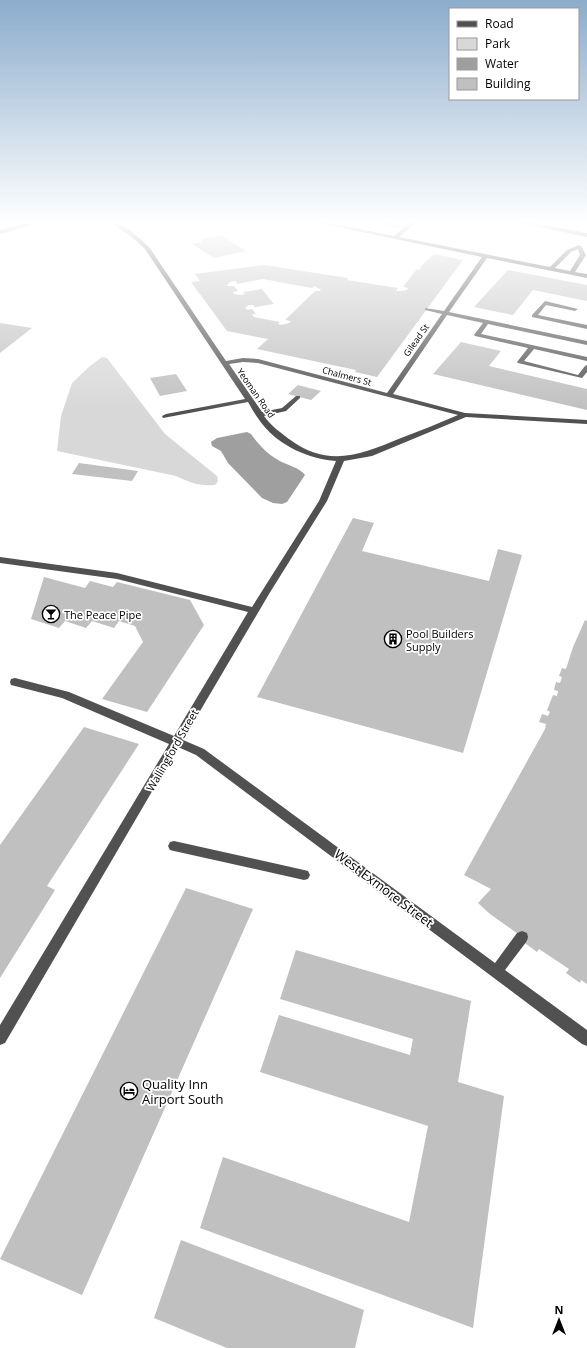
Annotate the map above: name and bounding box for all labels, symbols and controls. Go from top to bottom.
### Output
legend [449,8,579,100]
text: Road [485,15,514,32]
text: Park [485,35,511,52]
text: Water [485,55,519,72]
text: Building [485,75,531,92]
street label: Gilead St [400,321,432,359]
street label: Chalmers St [321,363,373,389]
street label: Yeoman Road [234,365,278,421]
bar icon: The Peace Pipe [41,604,61,624]
place label: The Peace Pipe [64,607,141,622]
place label: Pool Builders Supply [406,626,474,654]
building icon: Pool Builders Supply [383,629,403,649]
street label: Wallingford Street [142,706,202,794]
street label: West Exmore Street [331,845,437,931]
place label: Quality Inn Airport South [142,1075,223,1108]
hotel icon: Quality Inn Airport South [119,1081,139,1101]
north arrow [539,1300,579,1340]
text: N [555,1302,563,1317]

